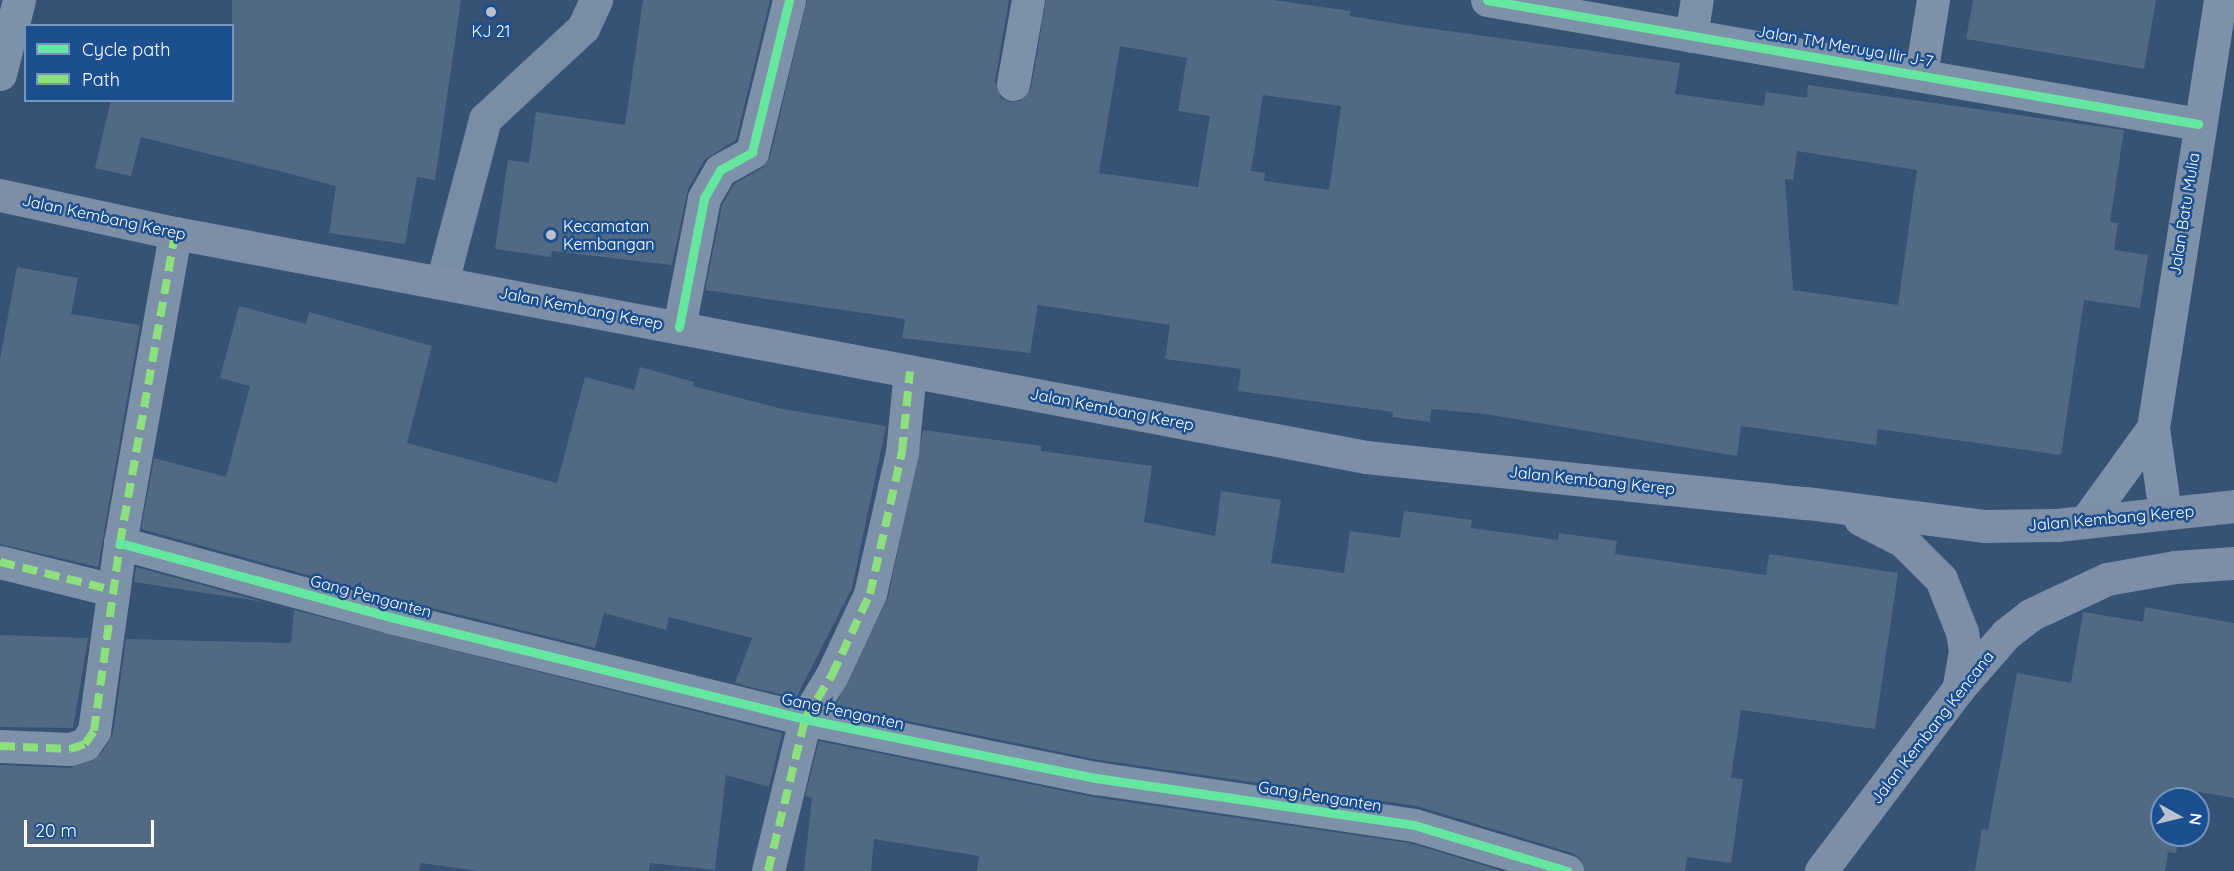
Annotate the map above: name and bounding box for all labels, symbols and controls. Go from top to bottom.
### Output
marker: KJ 21 [484,5,498,19]
place label: KJ 21 [471,21,511,41]
street label: Jalan TM Meruya Ilir J-7 [1755,21,1935,71]
legend [24,24,234,102]
text: Cycle path [82,38,170,61]
text: Path [82,68,120,91]
street label: Jalan Batu Mulia [2165,151,2203,277]
street label: Jalan Kembang Kerep [20,190,188,244]
place label: Kecamatan Kembangan [563,216,655,254]
marker: Kecamatan Kembangan [544,228,558,242]
street label: Jalan Kembang Kerep [497,283,665,333]
street label: Jalan Kembang Kerep [1028,384,1196,434]
street label: Jalan Kembang Kerep [1508,462,1676,498]
street label: Jalan Kembang Kerep [2027,501,2195,535]
street label: Gang Penganten [308,571,434,621]
street label: Jalan Kembang Kencana [1866,647,1998,807]
street label: Gang Penganten [780,689,906,733]
street label: Gang Penganten [1257,777,1383,815]
north arrow [2150,787,2210,847]
scale bar [27,808,158,846]
text: N [2185,812,2207,826]
text: 20 m [35,819,77,842]

